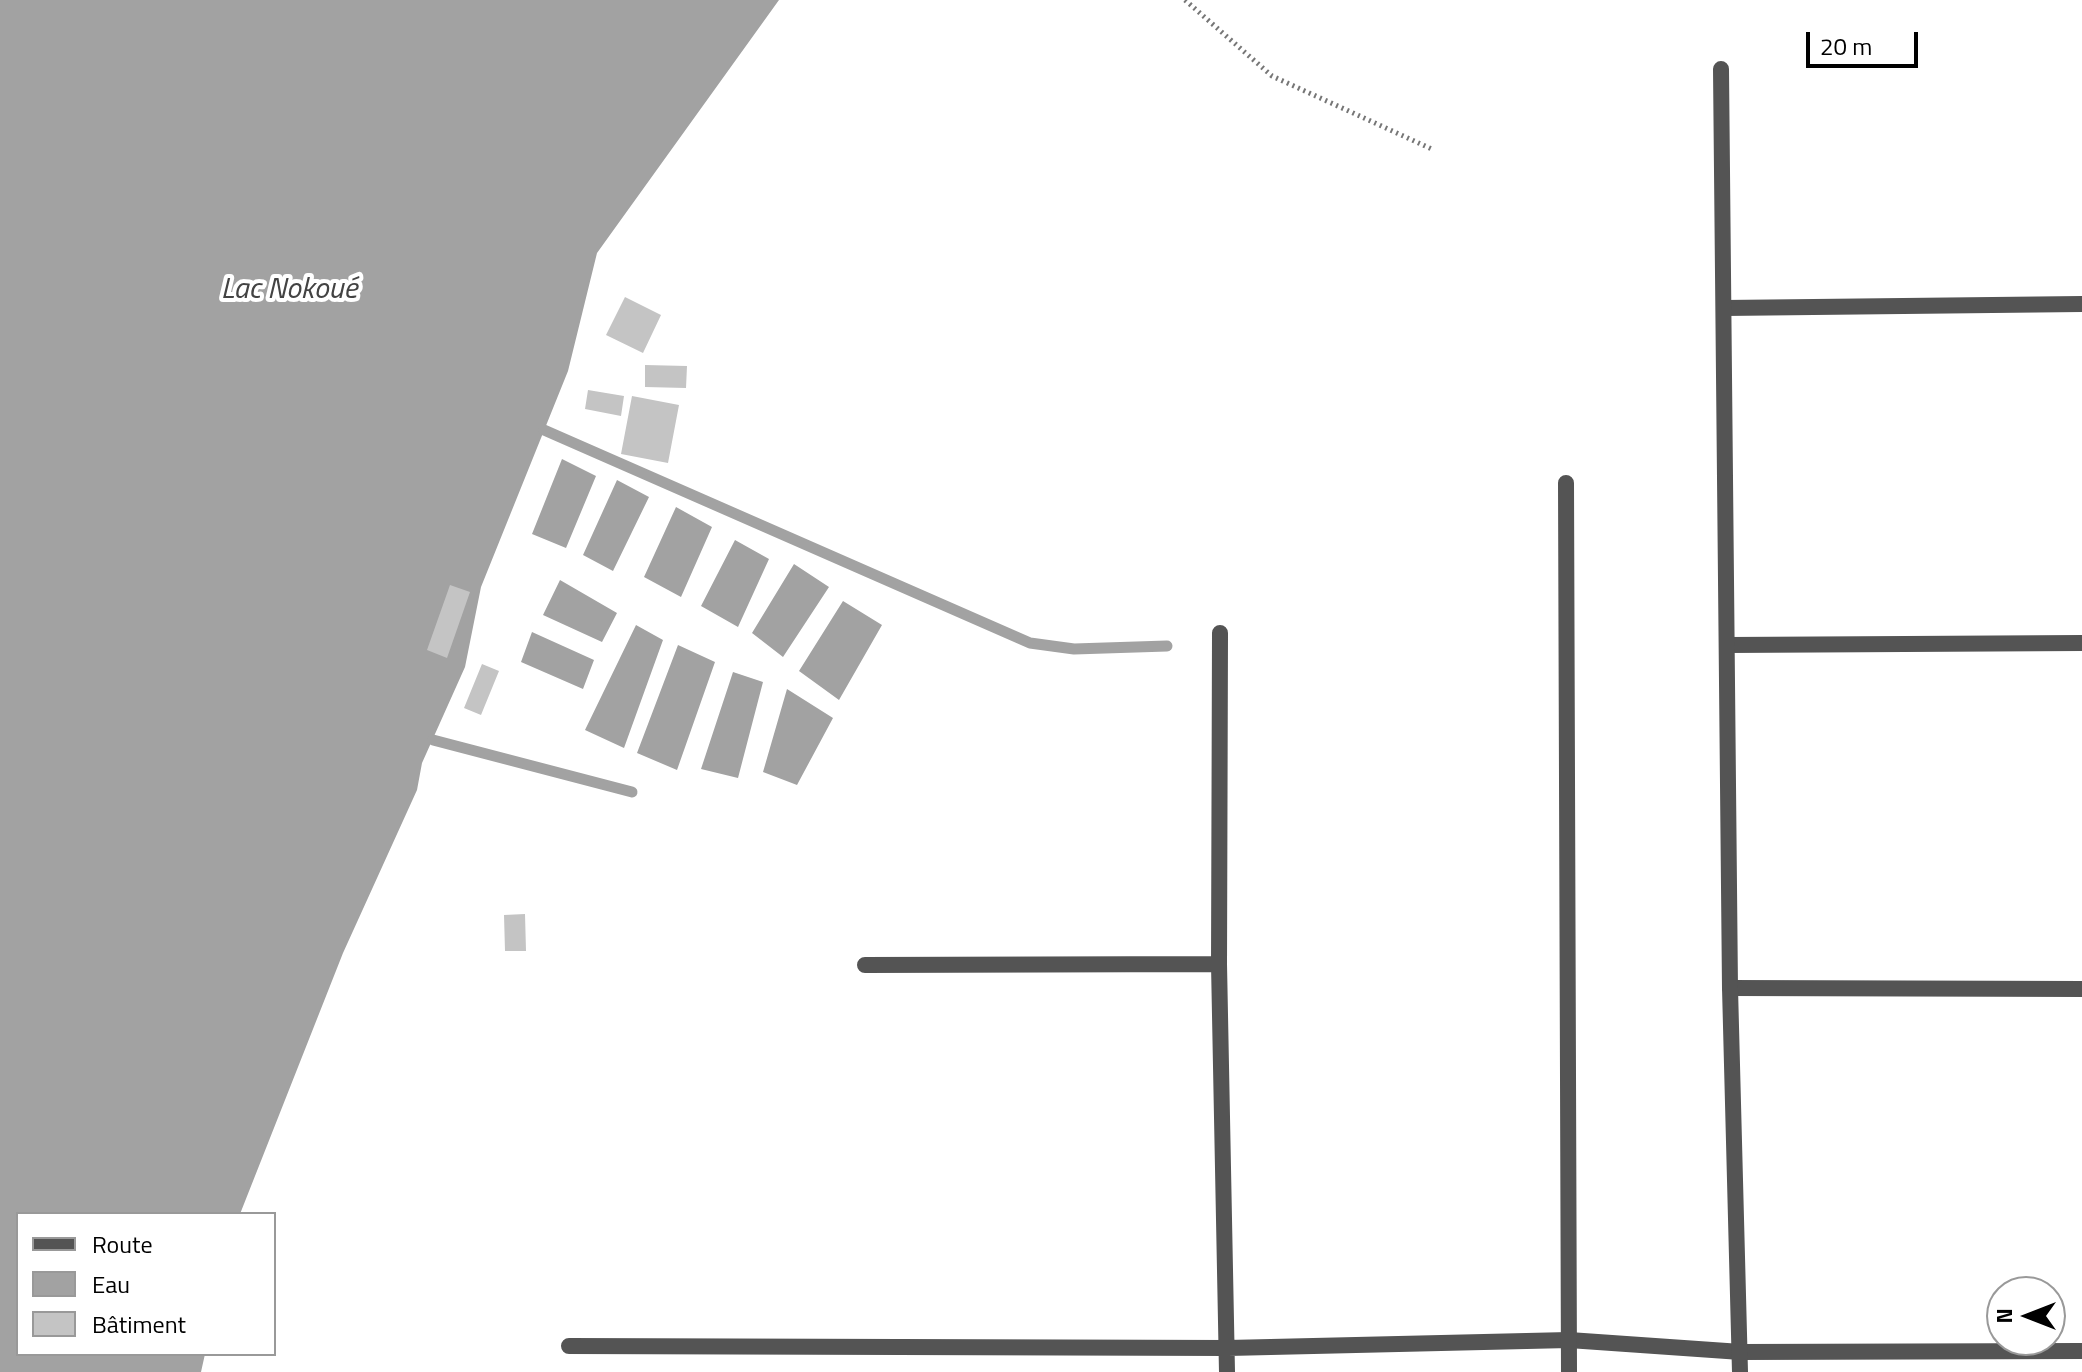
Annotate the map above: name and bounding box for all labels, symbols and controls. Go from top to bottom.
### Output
scale bar [1810,16,1922,66]
text: 20 m [1820,28,1872,64]
water label: Lac Nokoué [221,273,357,309]
legend [16,1212,276,1356]
text: Route [92,1226,153,1262]
text: Eau [92,1266,130,1302]
north arrow [1986,1276,2066,1356]
text: Bâtiment [92,1306,186,1342]
text: N [1987,1308,2021,1324]

